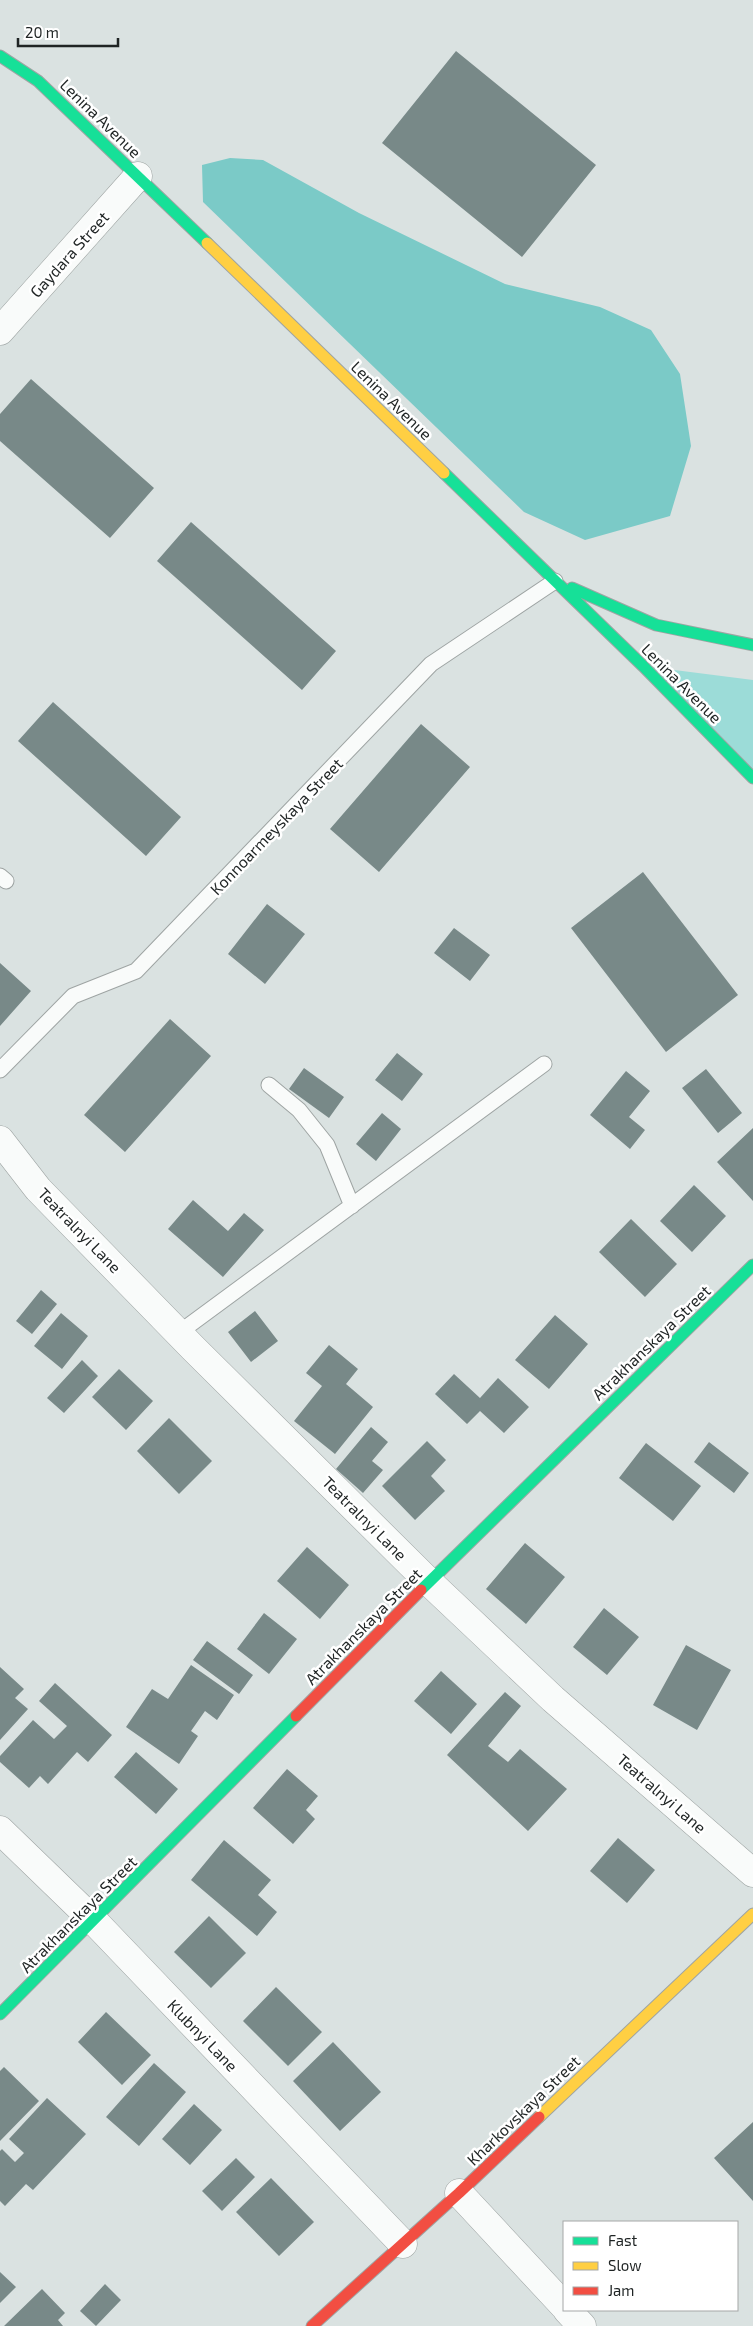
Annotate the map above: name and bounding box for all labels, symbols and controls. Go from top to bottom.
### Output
scale bar [18,15,118,47]
text: 20 m [25,23,59,41]
street label: Lenina Avenue [57,75,145,161]
street label: Gaydara Street [26,207,112,301]
street label: Lenina Avenue [348,357,436,443]
street label: Lenina Avenue [638,639,726,727]
street label: Konnoarmeyskaya Street [206,754,346,898]
street label: Teatralnyi Lane [35,1183,125,1277]
street label: Atrakhanskaya Street [588,1281,714,1403]
street label: Teatralnyi Lane [319,1472,411,1564]
street label: Atrakhanskaya Street [301,1564,425,1688]
street label: Teatralnyi Lane [614,1749,710,1837]
street label: Atrakhanskaya Street [16,1852,140,1976]
street label: Klubnyi Lane [164,1995,242,2075]
street label: Kharkovskaya Street [463,2051,583,2169]
legend [563,2221,738,2311]
text: Fast [608,2231,638,2249]
text: Slow [608,2256,642,2274]
text: Jam [608,2281,634,2299]

